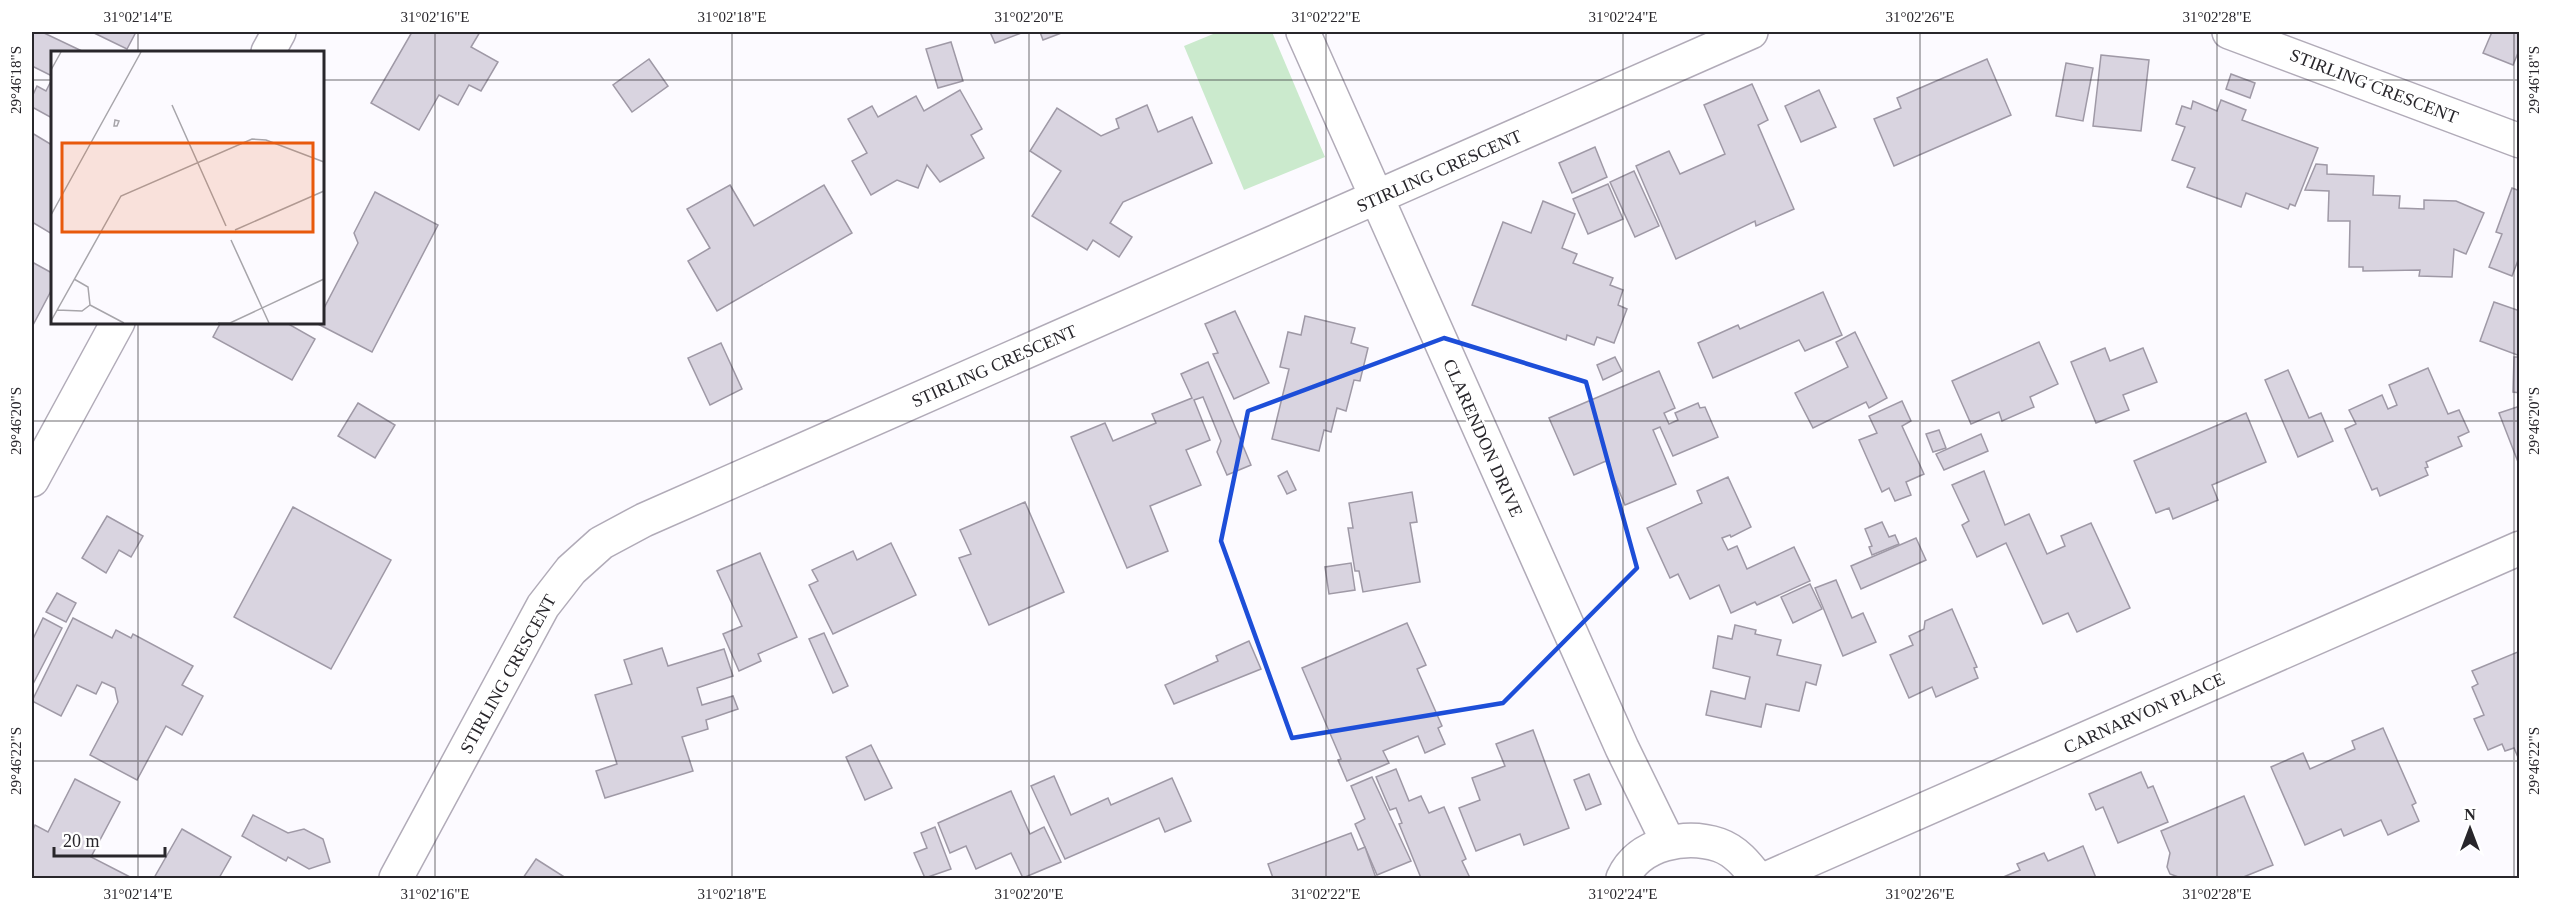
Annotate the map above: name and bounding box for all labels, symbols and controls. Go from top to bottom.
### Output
text: 31°02'14"E [104,9,173,25]
text: 31°02'16"E [401,9,470,25]
text: 31°02'18"E [698,9,767,25]
text: 31°02'20"E [995,9,1064,25]
text: 31°02'22"E [1292,9,1361,25]
text: 31°02'24"E [1589,9,1658,25]
text: 31°02'26"E [1886,9,1955,25]
text: 31°02'28"E [2183,9,2252,25]
street label: STIRLING CRESCENT [2287,45,2461,127]
text: 29°46'18"S [8,46,24,114]
text: 29°46'18"S [2526,46,2542,114]
inset map [51,51,324,324]
street label: STIRLING CRESCENT [1353,126,1525,216]
street label: STIRLING CRESCENT [908,321,1080,411]
street label: CLARENDON DRIVE [1439,356,1527,520]
text: 29°46'20"S [8,387,24,455]
text: 29°46'20"S [2526,387,2542,455]
street label: STIRLING CRESCENT [456,591,560,757]
street label: CARNARVON PLACE [2060,668,2228,758]
text: 29°46'22"S [8,727,24,795]
text: 29°46'22"S [2526,727,2542,795]
north arrow [2440,799,2500,859]
text: N [2464,806,2476,823]
scale bar [54,820,165,858]
text: 20 m [63,831,100,851]
text: 31°02'14"E [104,886,173,902]
text: 31°02'16"E [401,886,470,902]
text: 31°02'18"E [698,886,767,902]
text: 31°02'20"E [995,886,1064,902]
text: 31°02'22"E [1292,886,1361,902]
text: 31°02'24"E [1589,886,1658,902]
text: 31°02'26"E [1886,886,1955,902]
text: 31°02'28"E [2183,886,2252,902]

